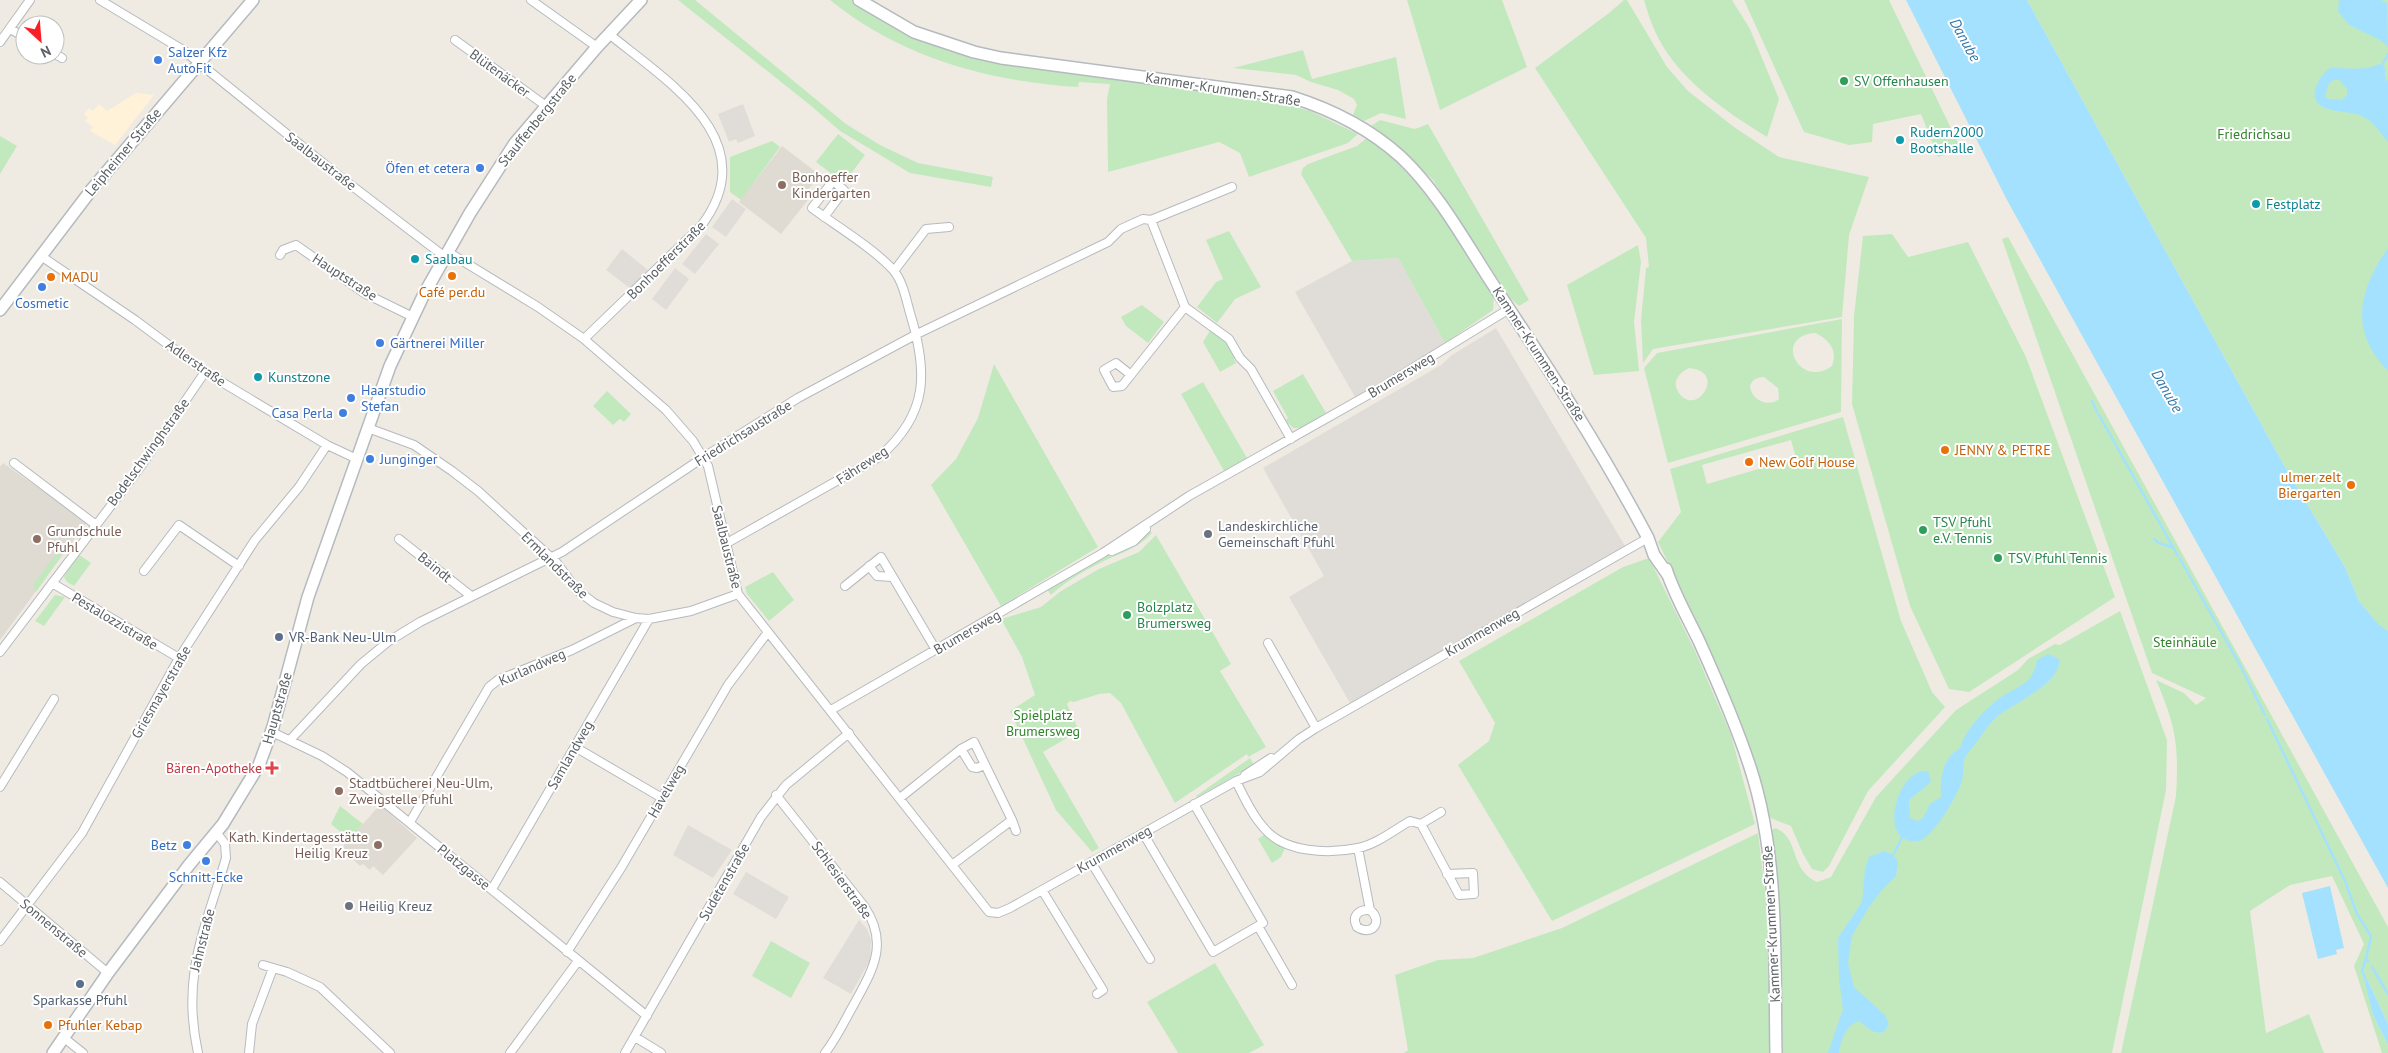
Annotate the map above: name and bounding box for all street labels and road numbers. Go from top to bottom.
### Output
street label: Blütenäcker [466,45,534,101]
street label: Kammer-Krummen-Straße [1144,68,1302,110]
street label: Stauffenbergstraße [494,70,580,170]
street label: Leipheimer Straße [81,104,165,200]
street label: Saalbaustraße [282,128,360,194]
street label: Bonhoefferstraße [623,217,709,303]
street label: Hauptstraße [309,249,381,305]
street label: Kammer-Krummen-Straße [1489,283,1589,425]
street label: Adlerstraße [162,336,230,390]
street label: Brumersweg [1365,348,1437,402]
street label: Bodelschwinghstraße [103,395,193,509]
street label: Friedrichsaustraße [691,396,795,470]
street label: Fähreweg [833,442,891,488]
street label: Saalbaustraße [708,503,746,591]
street label: Ermlandstraße [518,528,592,602]
street label: Baindt [414,548,456,586]
street label: Pestalozzistraße [69,588,161,654]
street label: Krummenweg [1442,604,1522,660]
street label: Brumersweg [930,606,1004,658]
street label: Griesmayerstraße [127,642,195,742]
street label: Kurlandweg [496,644,568,690]
street label: Hauptstraße [258,670,296,746]
street label: Samlandweg [543,717,597,793]
street label: Havelweg [644,761,688,821]
street label: Krummenweg [1074,821,1154,877]
street label: Schlesierstraße [808,838,876,922]
street label: Platzgasse [434,840,494,894]
street label: Sudetenstraße [695,840,753,924]
street label: Kammer-Krummen-Straße [1758,845,1784,1003]
street label: Sonnenstraße [17,895,91,961]
street label: Jahnstraße [185,907,218,974]

